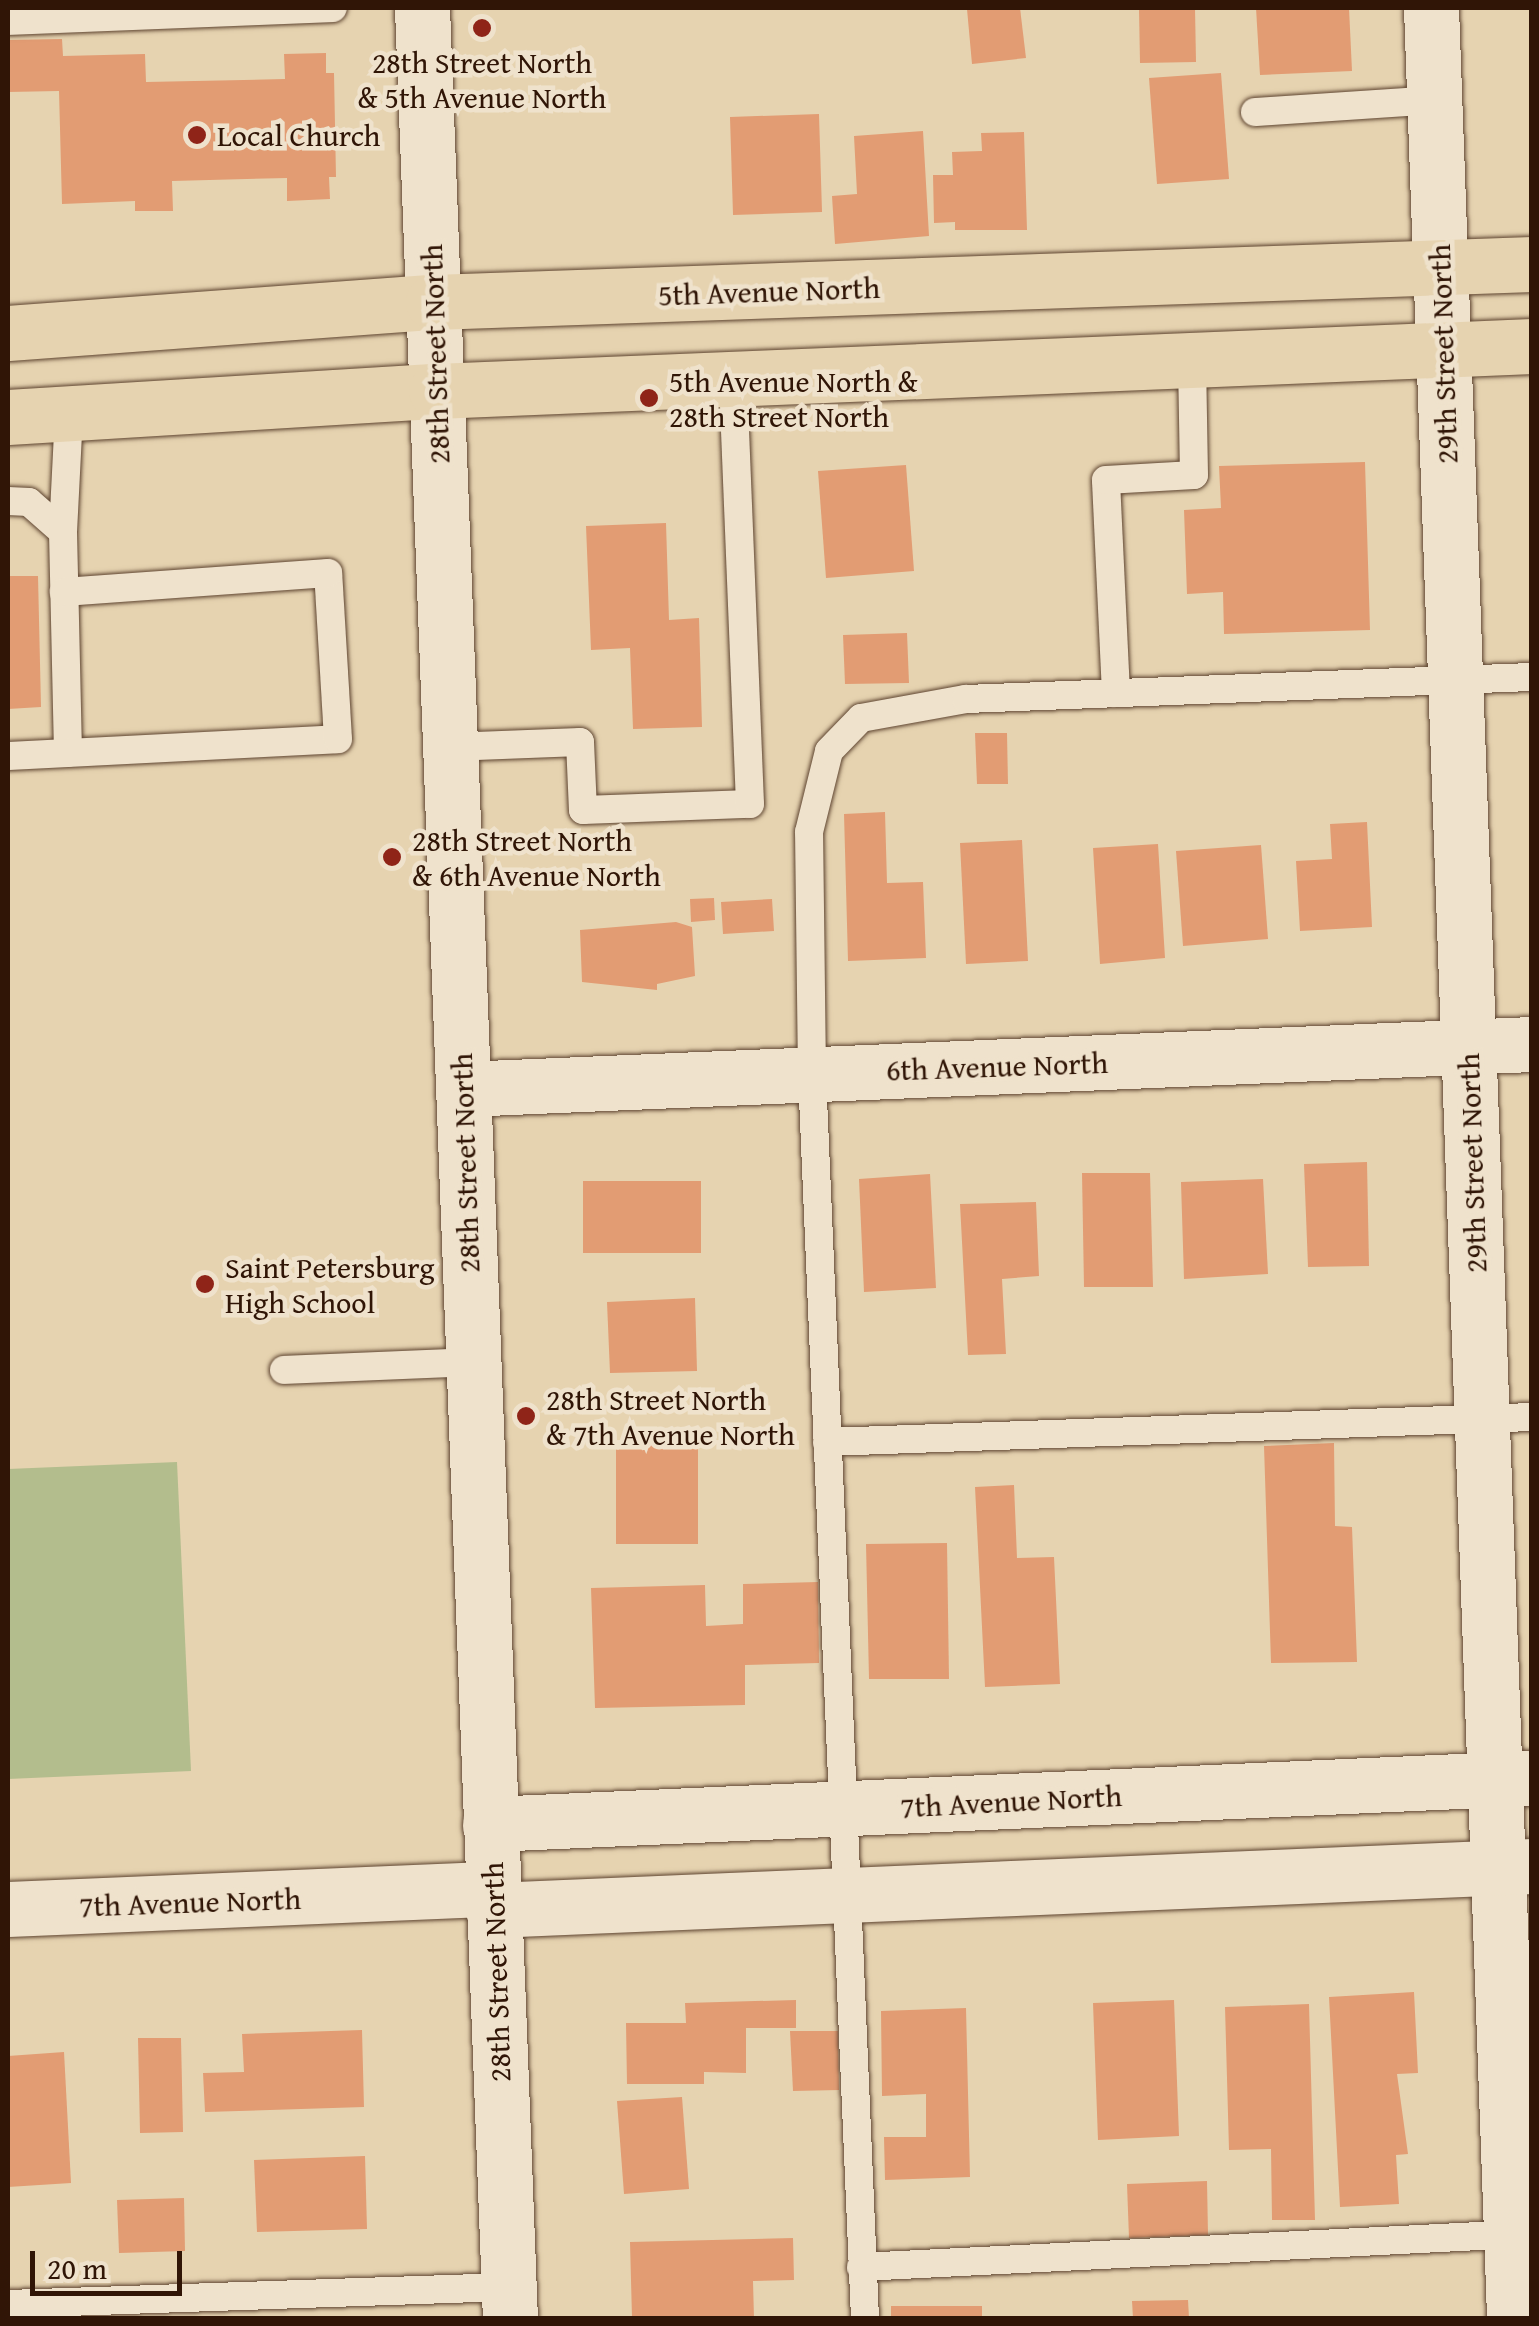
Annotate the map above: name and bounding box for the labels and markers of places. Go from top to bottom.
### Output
marker: 28th Street North & 5th Avenue North [471,17,493,39]
place label: 28th Street North & 5th Avenue North [358,44,606,114]
place label: Local Church [217,117,380,153]
marker: Local Church [186,124,208,146]
place label: 5th Avenue North & 28th Street North [669,363,918,434]
marker: 5th Avenue North & 28th Street North [638,387,660,409]
place label: 28th Street North & 6th Avenue North [412,822,661,892]
marker: 28th Street North & 6th Avenue North [381,846,403,868]
place label: Saint Petersburg High School [225,1249,434,1320]
marker: Saint Petersburg High School [194,1273,216,1295]
place label: 28th Street North & 7th Avenue North [546,1381,795,1452]
marker: 28th Street North & 7th Avenue North [515,1405,537,1427]

